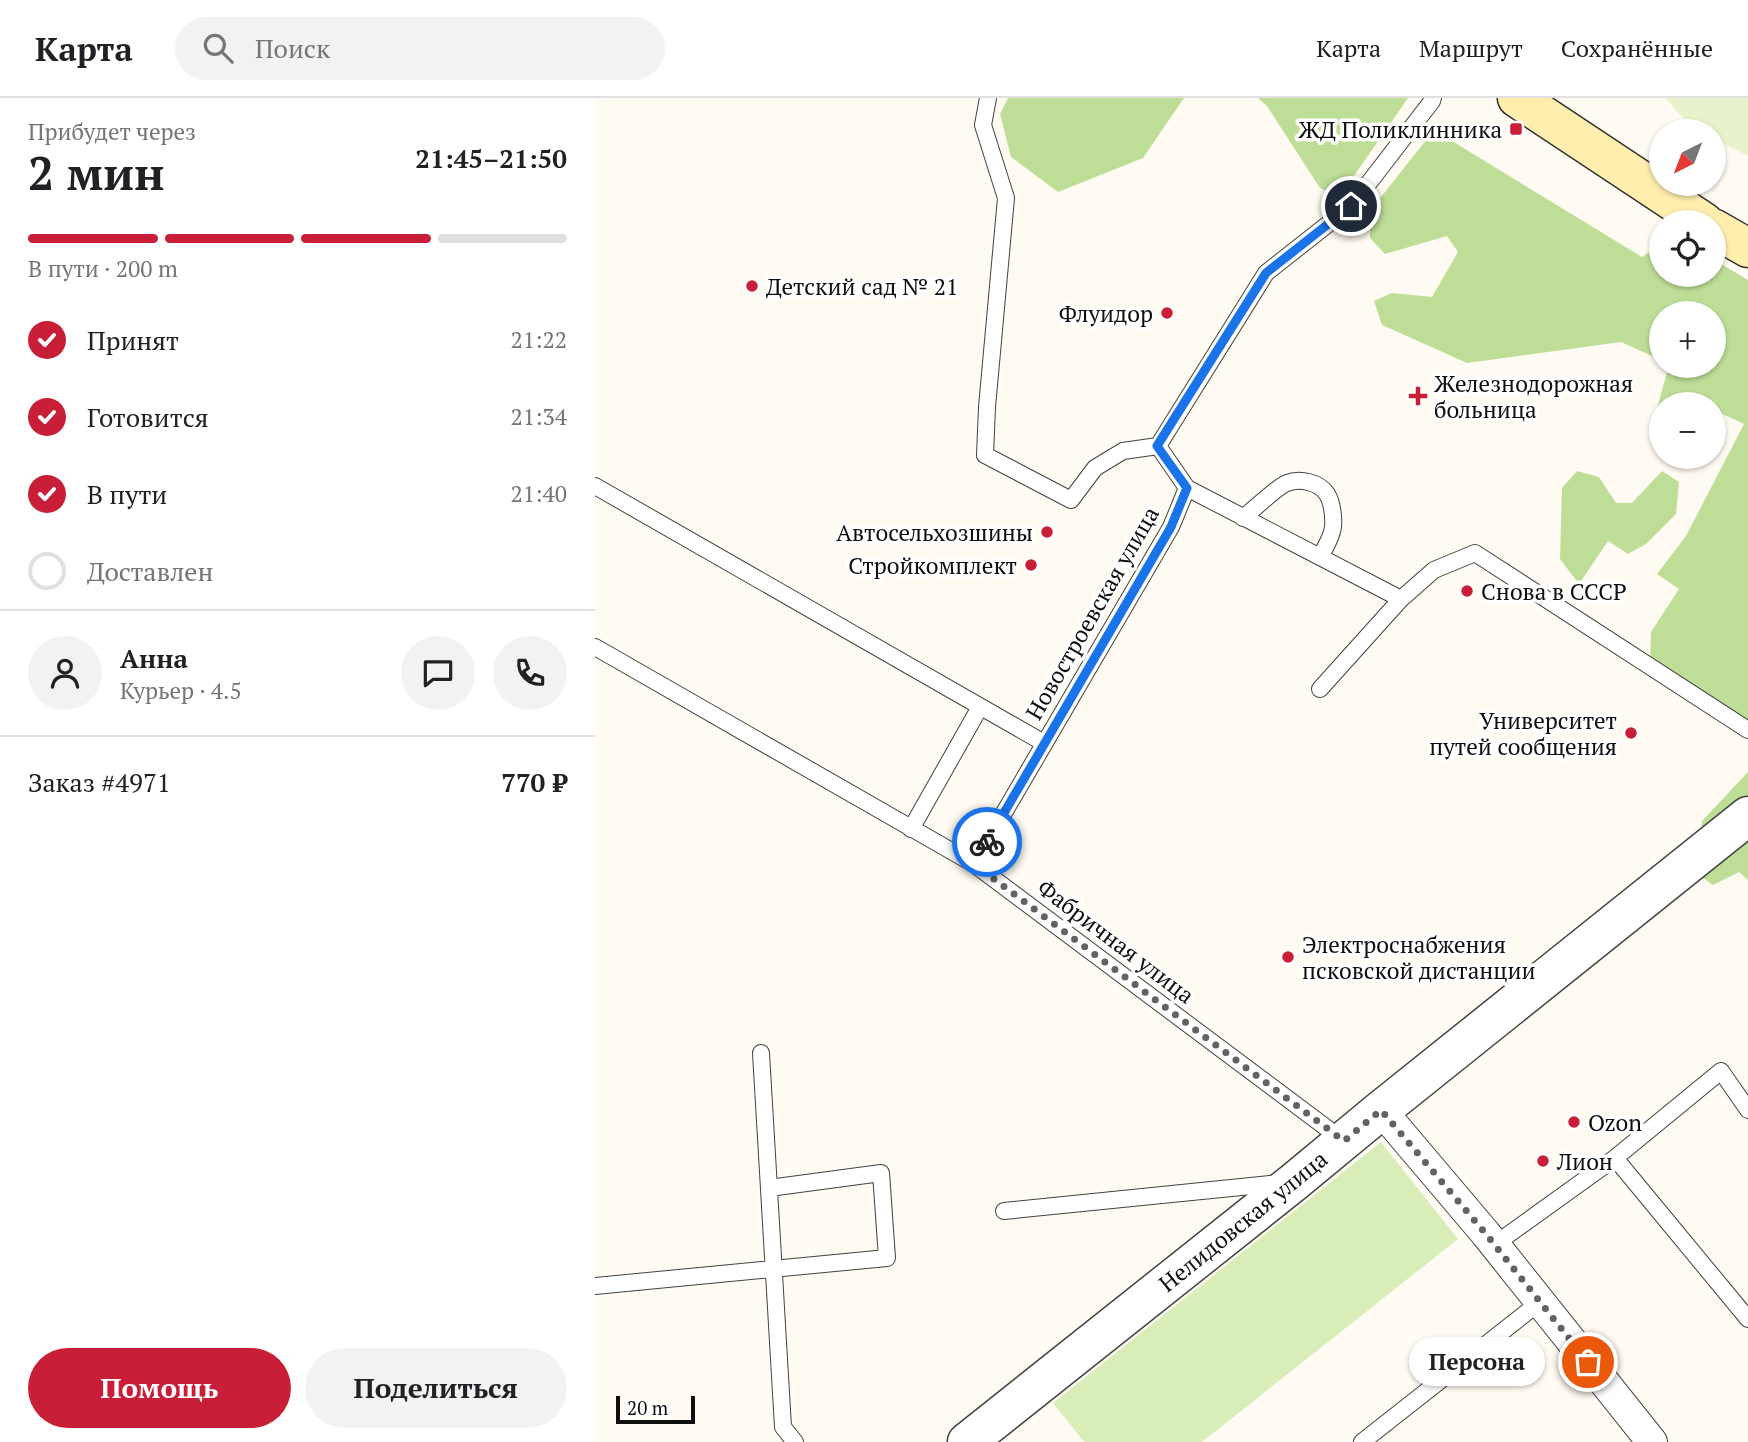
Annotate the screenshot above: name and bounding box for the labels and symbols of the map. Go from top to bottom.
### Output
place label: ЖД Поликлинника [1298,114,1502,145]
north arrow [1649,119,1725,196]
marker: ЖД Поликлинника [1508,121,1524,137]
pin [1321,176,1381,236]
place label: Детский сад № 21 [766,271,958,302]
marker: Детский сад № 21 [744,278,760,294]
place label: Флуидор [1059,298,1153,329]
marker: Флуидор [1159,305,1175,321]
place label: Железнодорожная больница [1434,368,1633,425]
marker: Железнодорожная больница [1408,386,1428,406]
street label: Новостроевская улица [1018,500,1166,725]
place label: Автосельхозшины [836,517,1033,548]
marker: Автосельхозшины [1039,524,1055,540]
place label: Стройкомплект [848,550,1017,581]
marker: Стройкомплект [1023,557,1039,573]
place label: Снова в СССР [1481,576,1627,607]
marker: Снова в СССР [1459,583,1475,599]
place label: Университет путей сообщения [1429,705,1617,762]
marker: Университет путей сообщения [1623,725,1639,741]
courier [952,807,1022,877]
street label: Фабричная улица [1031,872,1201,1010]
place label: Электроснабжения псковской дистанции [1302,929,1536,986]
marker: Электроснабжения псковской дистанции [1280,949,1296,965]
place label: Ozon [1588,1107,1642,1138]
marker: Ozon [1566,1114,1582,1130]
street label: Нелидовская улица [1152,1143,1334,1299]
place label: Лион [1556,1146,1613,1177]
marker: Лион [1535,1153,1551,1169]
pin [1558,1332,1618,1392]
callout: Персона [1409,1338,1546,1386]
scale bar [616,1393,695,1425]

